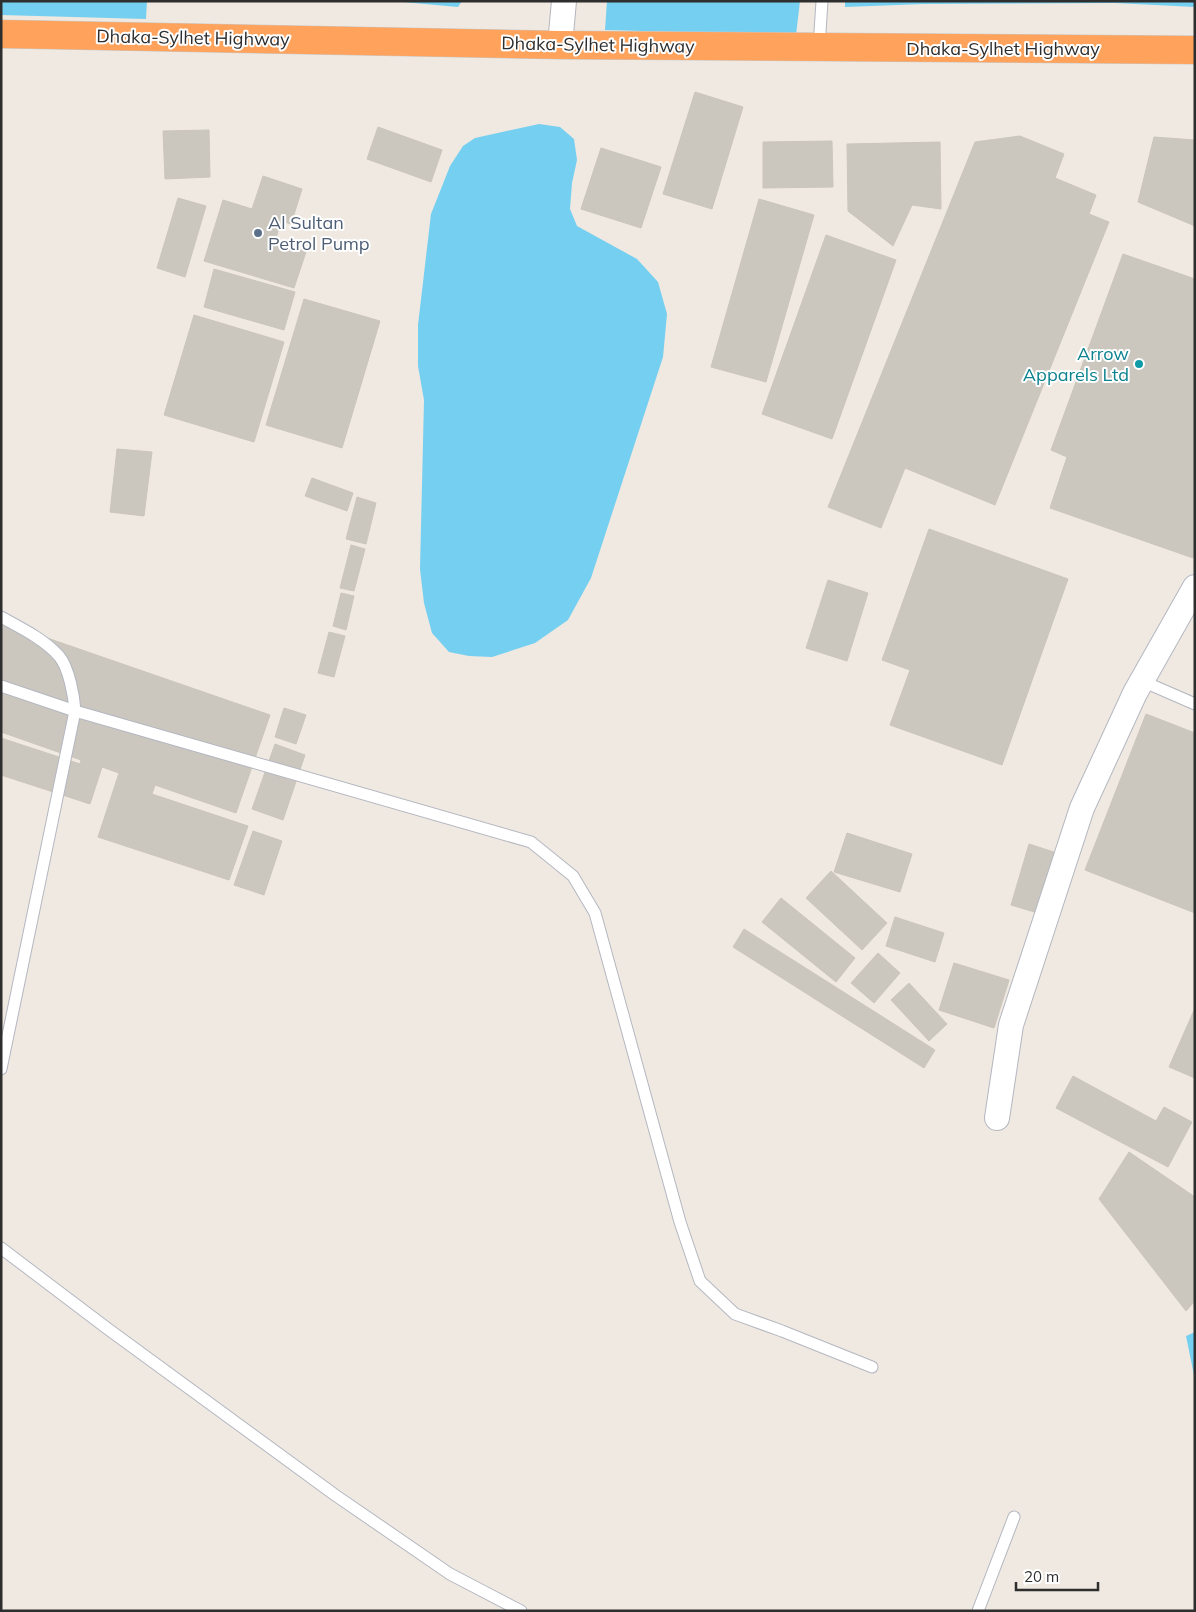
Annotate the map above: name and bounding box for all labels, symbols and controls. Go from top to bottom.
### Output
street label: Dhaka-Sylhet Highway [96,24,290,51]
street label: Dhaka-Sylhet Highway [501,31,695,58]
street label: Dhaka-Sylhet Highway [906,37,1100,60]
place label: Al Sultan Petrol Pump [268,211,370,255]
marker: Al Sultan Petrol Pump [252,227,264,239]
place label: Arrow Apparels Ltd [1023,342,1129,386]
marker: Arrow Apparels Ltd [1133,358,1145,370]
scale bar [1016,1560,1098,1592]
text: 20 m [1024,1567,1059,1586]

